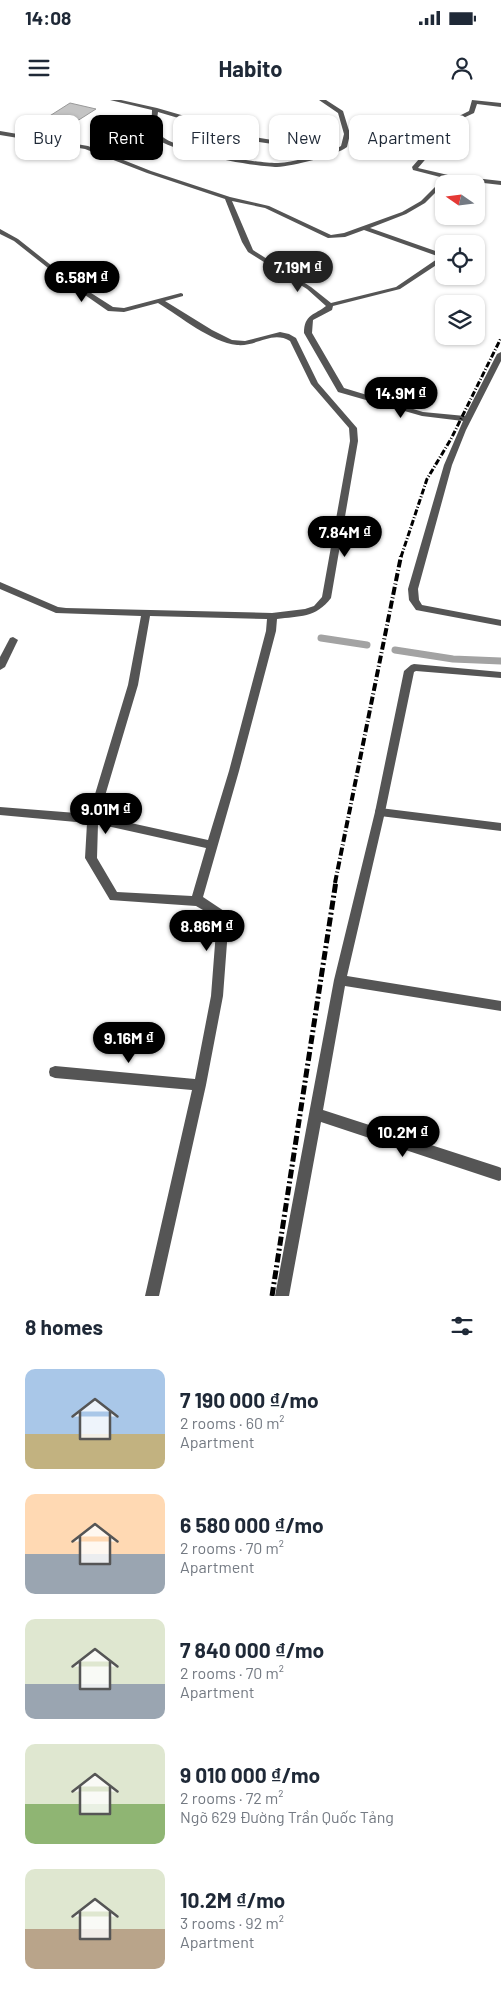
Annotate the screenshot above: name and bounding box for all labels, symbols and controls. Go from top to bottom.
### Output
text: 14:08 [25,6,71,29]
icon: menu [25,54,53,82]
icon: person [448,54,476,82]
text: Habito [219,55,282,81]
chip: Buy [15,115,80,160]
chip: Rent [90,115,163,160]
chip: Filters [173,115,259,160]
chip: New [269,115,339,160]
chip: Apartment [349,115,469,160]
north arrow [435,175,485,225]
map controls [435,175,485,345]
button: locate [435,235,485,285]
pin: 7.19M ₫ [252,250,344,293]
text: 7.19M ₫ [274,257,322,276]
pin: 6.58M ₫ [36,260,128,303]
text: 6.58M ₫ [55,267,109,286]
button: layers [435,295,485,345]
pin: 14.9M ₫ [355,376,447,419]
text: 14.9M ₫ [375,383,427,402]
pin: 7.84M ₫ [299,516,391,558]
text: 7.84M ₫ [319,522,371,541]
pin: 9.01M ₫ [60,792,152,835]
text: 9.01M ₫ [81,799,131,818]
pin: 8.86M ₫ [161,910,253,952]
text: 8.86M ₫ [180,916,234,935]
pin: 9.16M ₫ [83,1022,175,1064]
text: 9.16M ₫ [104,1028,154,1047]
pin: 10.2M ₫ [357,1116,449,1158]
text: 10.2M ₫ [378,1122,428,1141]
icon: filters [448,1312,476,1340]
text: 8 homes [25,1314,103,1339]
text: 7 190 000 ₫/mo [180,1387,319,1412]
icon: home [65,1389,125,1449]
text: 2 rooms · 60 m² [180,1413,285,1432]
text: Apartment [180,1432,255,1451]
text: 6 580 000 ₫/mo [180,1512,324,1537]
icon: home [65,1514,125,1574]
text: 2 rooms · 70 m² [180,1538,284,1557]
text: Apartment [180,1557,255,1576]
text: 7 840 000 ₫/mo [180,1637,324,1662]
icon: home [65,1639,125,1699]
text: 2 rooms · 70 m² [180,1663,284,1682]
text: Apartment [180,1682,255,1701]
text: 9 010 000 ₫/mo [180,1762,320,1787]
icon: home [65,1764,125,1824]
text: 2 rooms · 72 m² [180,1788,283,1807]
text: Ngõ 629 Đường Trần Quốc Tảng [180,1807,394,1826]
text: 10.2M ₫/mo [180,1887,285,1912]
icon: home [65,1889,125,1949]
text: 3 rooms · 92 m² [180,1913,284,1932]
text: Apartment [180,1932,255,1951]

